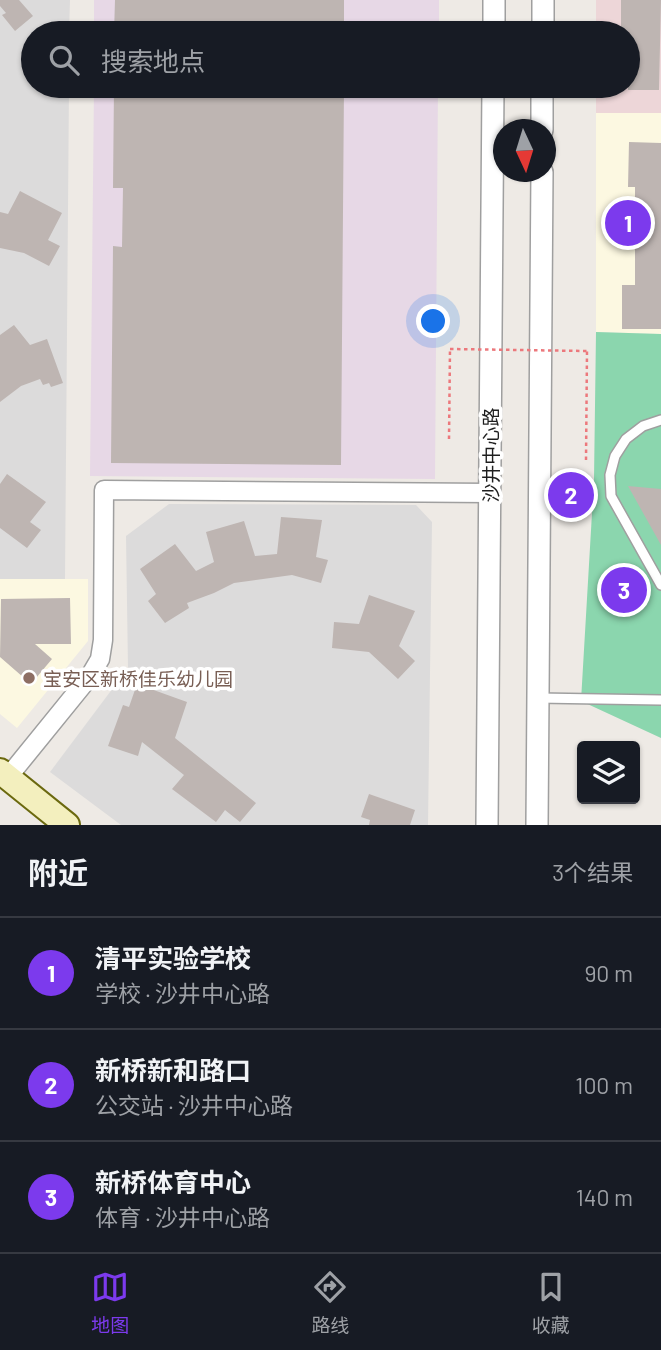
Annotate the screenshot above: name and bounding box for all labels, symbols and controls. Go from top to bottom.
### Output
search box [21,21,640,98]
icon: search [45,41,83,79]
text: 搜索地点 [101,45,205,76]
north arrow [493,119,556,182]
pin: 1 [605,197,651,249]
your location [416,304,450,338]
street label: 沙井中心路 [479,407,502,503]
pin: 2 [548,469,594,521]
pin: 3 [601,564,647,616]
place label: 宝安区新桥佳乐幼儿园 [43,667,233,690]
marker: 宝安区新桥佳乐幼儿园 [21,670,37,686]
map controls [577,741,640,804]
button: layers [577,741,640,804]
text: 附近 [28,854,88,890]
text: 3个结果 [552,858,633,886]
text: 清平实验学校 [95,942,251,973]
text: 1 [47,959,55,987]
text: 90 m [584,959,633,987]
text: 学校 · 沙井中心路 [95,979,270,1007]
text: 新桥新和路口 [95,1054,251,1085]
text: 2 [45,1071,57,1099]
text: 100 m [575,1071,633,1099]
text: 公交站 · 沙井中心路 [95,1091,293,1119]
text: 新桥体育中心 [95,1166,251,1197]
text: 3 [45,1183,57,1211]
text: 140 m [576,1183,633,1211]
text: 体育 · 沙井中心路 [95,1203,270,1231]
tab: 地图 [91,1268,129,1337]
tab: 路线 [311,1268,350,1337]
tab: 收藏 [532,1268,570,1337]

